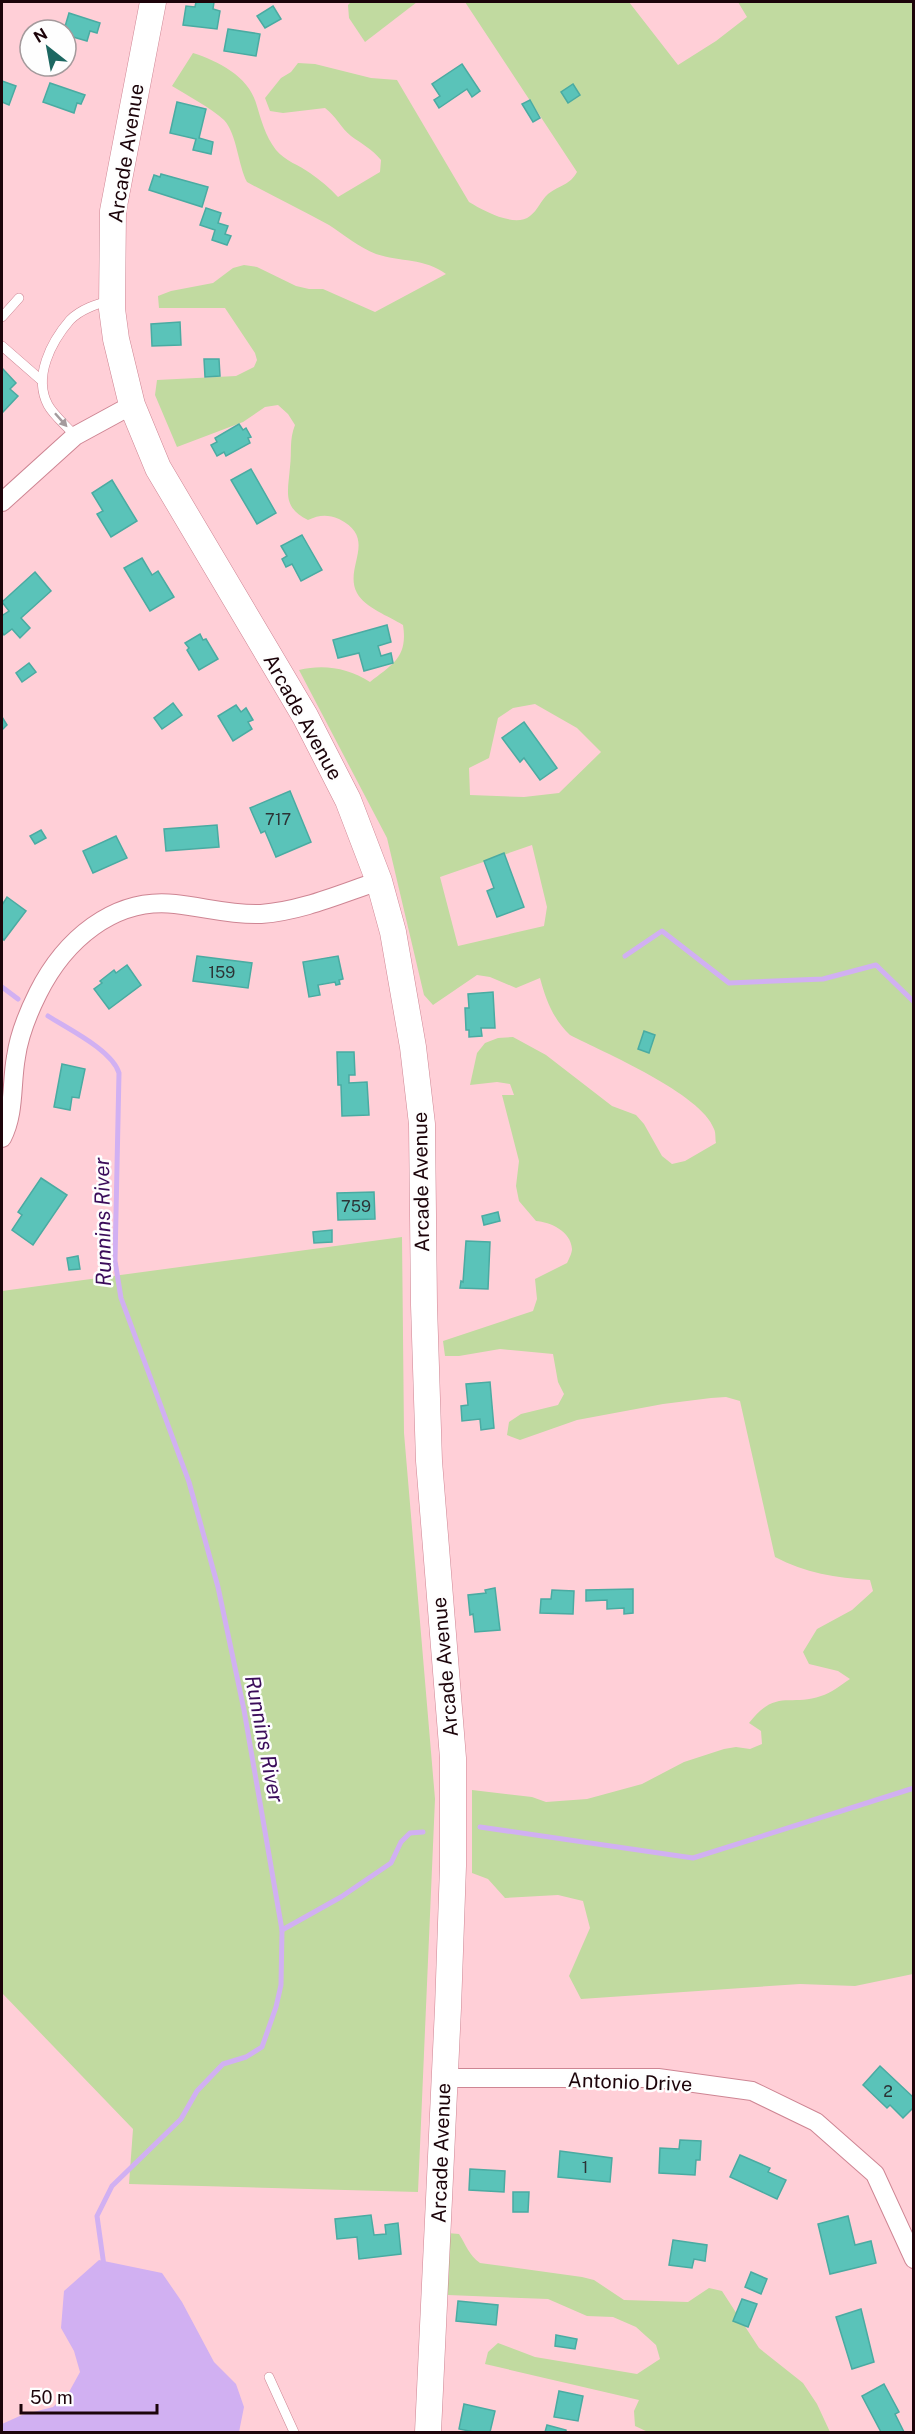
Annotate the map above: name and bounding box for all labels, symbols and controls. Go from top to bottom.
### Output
north arrow [18,18,78,78]
text: N [30,24,51,47]
street label: Arcade Avenue [103,82,149,224]
one-way arrow [55,412,68,428]
street label: Arcade Avenue [258,650,348,784]
house number: 717 [265,810,291,829]
house number: 159 [209,963,235,982]
street label: Arcade Avenue [408,1112,434,1252]
water label: Runnins River [89,1156,116,1287]
house number: 759 [341,1197,371,1216]
street label: Arcade Avenue [427,1596,463,1738]
water label: Runnins River [240,1673,289,1806]
street label: Antonio Drive [567,2068,693,2096]
street label: Arcade Avenue [427,2082,455,2224]
house number: 2 [883,2082,893,2101]
house number: 1 [582,2158,588,2177]
scale bar [21,2377,158,2415]
text: 50 m [30,2387,73,2408]

